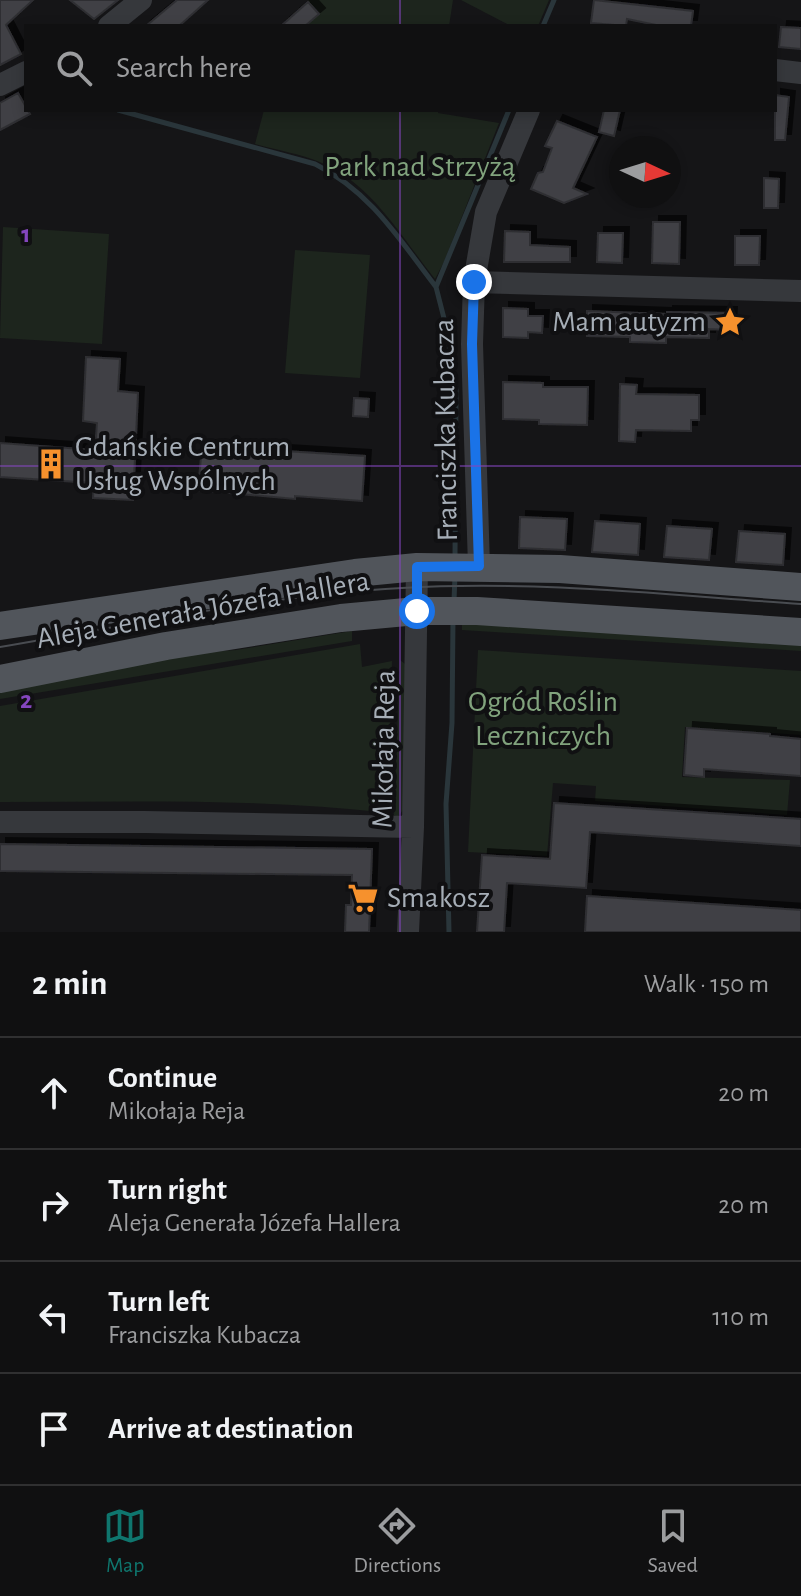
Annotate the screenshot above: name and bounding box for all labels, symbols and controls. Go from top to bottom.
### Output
search box [24,24,777,112]
icon: search [52,46,96,90]
text: Search here [116,53,252,83]
north arrow [609,136,681,208]
park label: Park nad Strzyżą [324,152,516,182]
text: 1 [21,221,31,247]
route end [456,264,492,300]
place icon: Mam autyzm [713,305,747,339]
place label: Mam autyzm [552,307,706,337]
street label: Franciszka Kubacza [429,318,463,542]
place label: Gdańskie Centrum Usług Wspólnych [75,432,290,496]
building icon: Gdańskie Centrum Usług Wspólnych [34,447,68,481]
street label: Aleja Generała Józefa Hallera [34,566,372,654]
route start [399,593,435,629]
street label: Mikołaja Reja [368,670,400,828]
text: 2 [20,687,32,713]
park label: Ogród Roślin Leczniczych [468,687,618,751]
supermarket icon: Smakosz [346,881,380,915]
place label: Smakosz [387,883,490,913]
text: 2 min [32,967,107,1001]
text: Walk · 150 m [644,971,769,997]
text: Continue [108,1063,217,1093]
icon: ahead [32,1071,76,1115]
text: 20 m [718,1080,769,1106]
text: Mikołaja Reja [108,1098,245,1124]
text: Turn right [108,1175,227,1205]
icon: right [32,1183,76,1227]
text: 20 m [718,1192,769,1218]
text: Aleja Generała Józefa Hallera [108,1210,401,1236]
text: Turn left [108,1287,209,1317]
icon: left [32,1295,76,1339]
text: 110 m [712,1304,769,1330]
text: Franciszka Kubacza [108,1322,301,1348]
icon: arrive [32,1407,76,1451]
text: Arrive at destination [108,1414,354,1444]
tab: Map [103,1504,147,1578]
tab: Directions [353,1504,441,1578]
tab: Saved [647,1504,698,1578]

